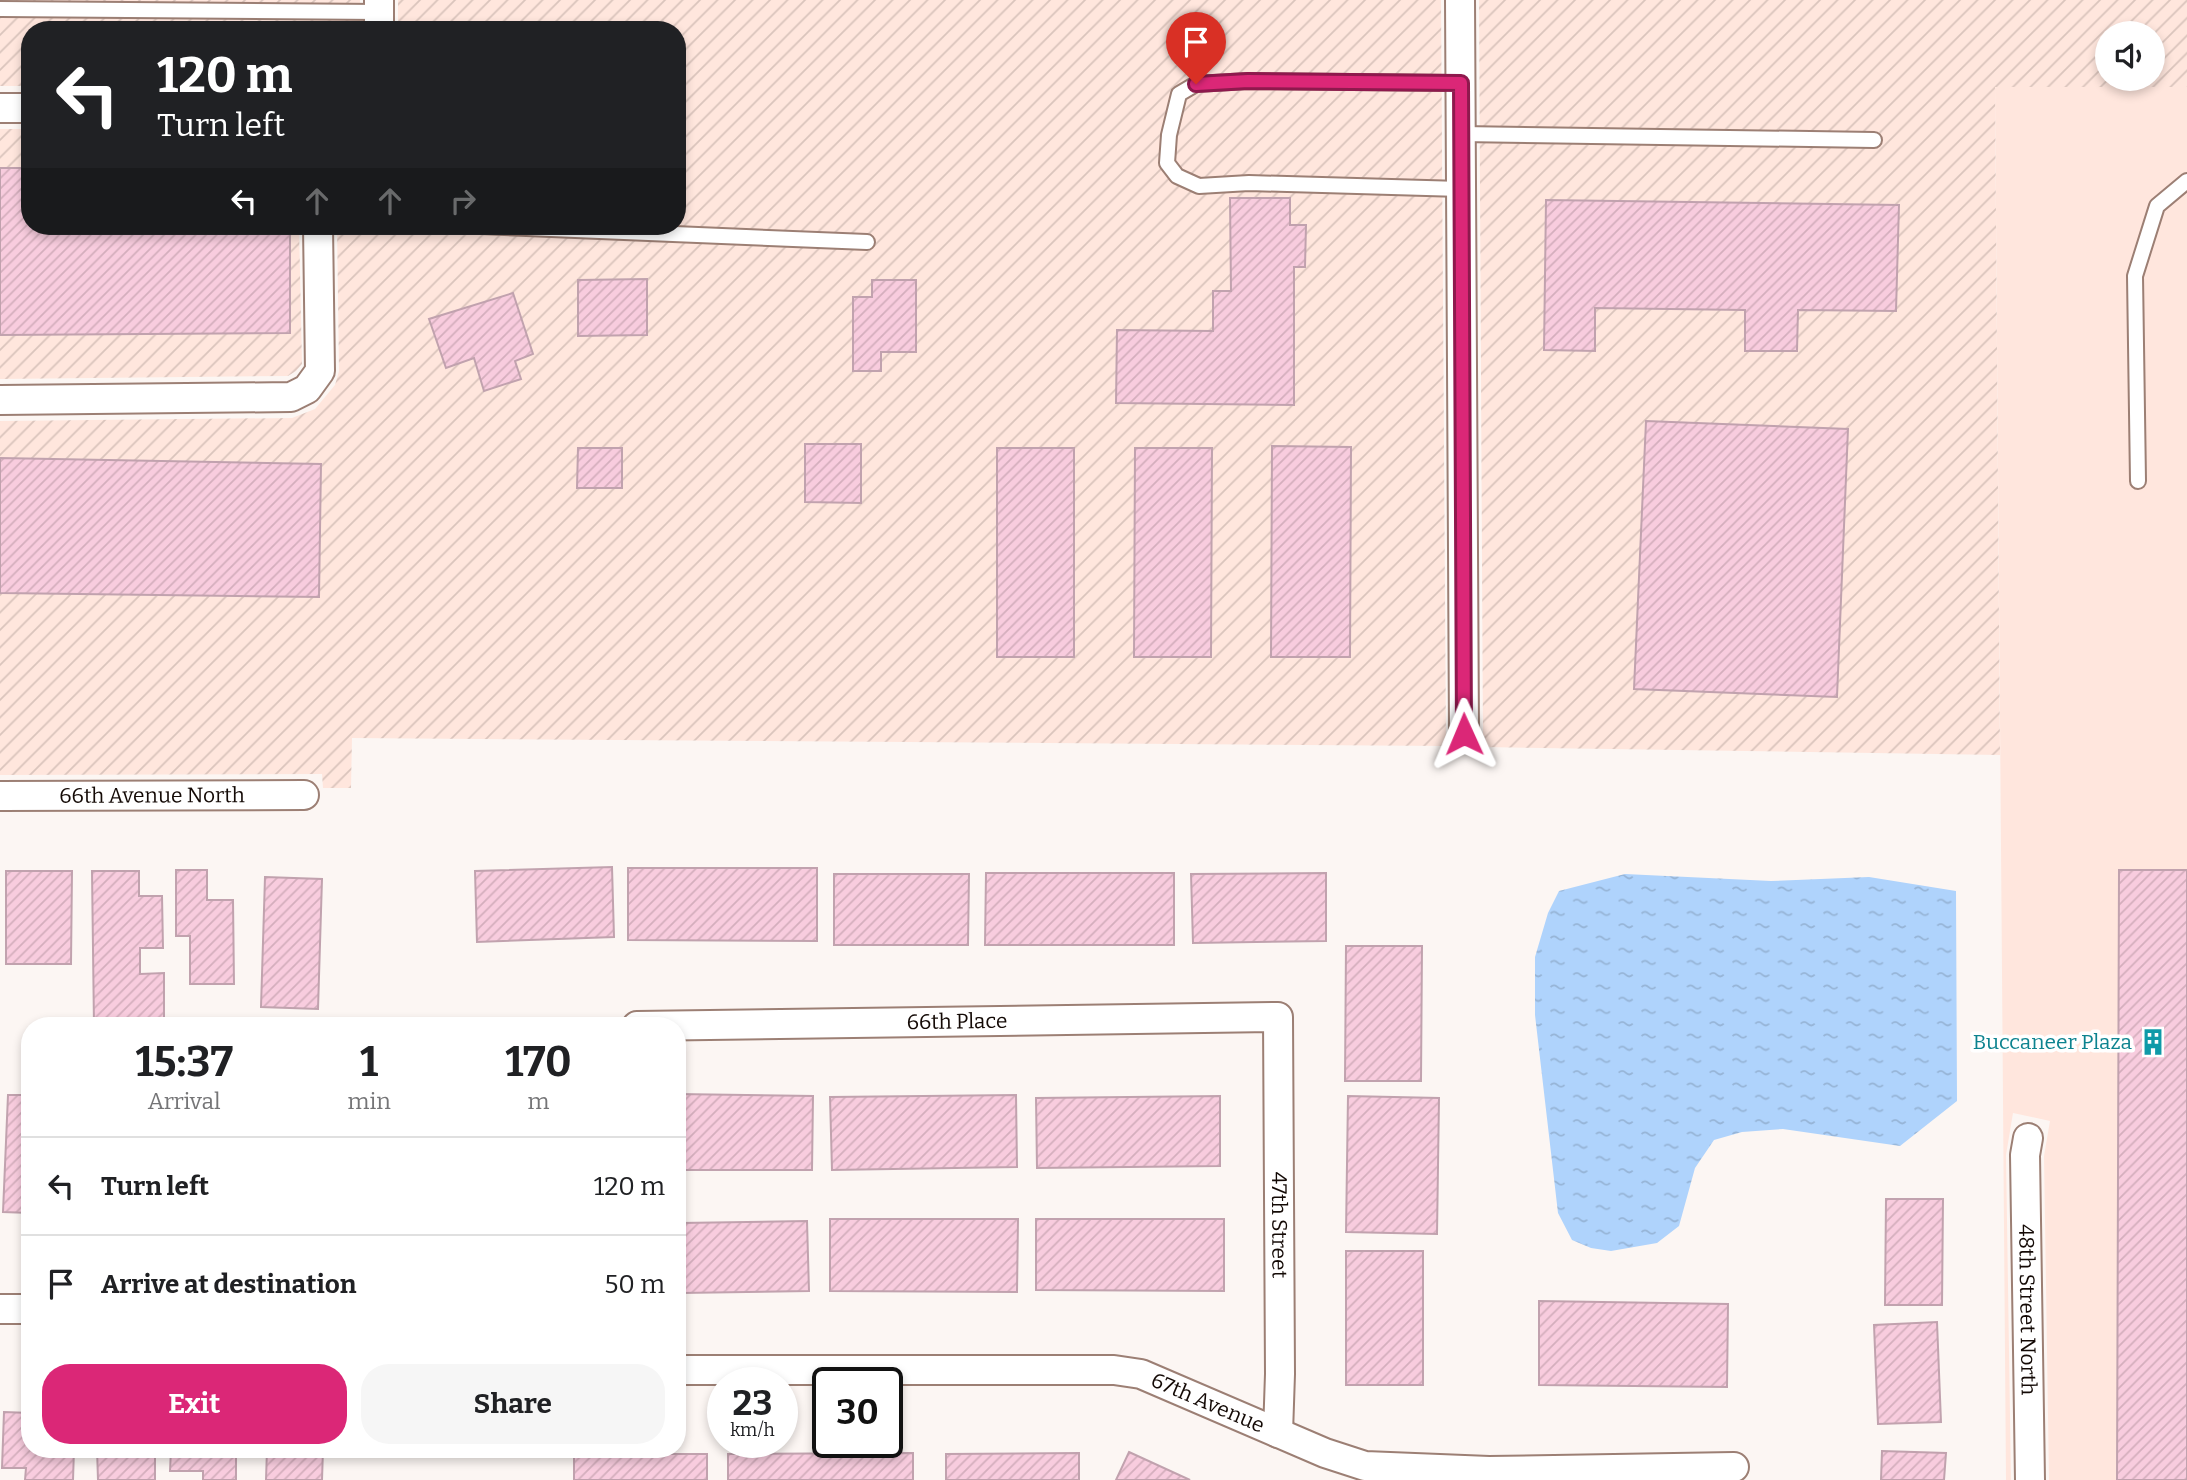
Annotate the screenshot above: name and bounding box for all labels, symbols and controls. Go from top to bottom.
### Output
pin [1166,12.0,1226,84]
map controls [2095,21,2165,91]
button: sound [2095,21,2165,91]
icon: arrive [1177,23,1215,61]
text: 120 m [157,46,292,105]
icon: left [42,49,133,140]
text: Turn left [157,106,285,144]
icon: left [225,182,263,220]
icon: ahead [298,182,336,220]
icon: ahead [371,182,409,220]
icon: right [444,182,482,220]
position arrow [1427,697,1501,771]
street label: 66th Avenue North [59,782,245,809]
street label: 66th Place [906,1008,1008,1035]
building icon: Buccaneer Plaza [2138,1027,2168,1057]
place label: Buccaneer Plaza [1973,1029,2133,1055]
text: 15:37 [135,1037,233,1087]
text: 1 [360,1037,378,1087]
text: 170 [505,1037,572,1087]
text: Arrival [148,1087,221,1115]
text: min [348,1087,391,1115]
text: m [527,1087,549,1115]
icon: left [42,1167,80,1205]
text: Turn left [101,1171,209,1202]
text: 120 m [594,1171,665,1202]
street label: 47th Street [1266,1172,1292,1279]
street label: 48th Street North [2013,1224,2042,1395]
icon: arrive [42,1265,80,1303]
text: Arrive at destination [101,1269,356,1300]
text: 50 m [604,1269,665,1300]
button: Exit [42,1364,347,1444]
button: Share [361,1364,665,1444]
speed limit sign: 30 [812,1367,903,1458]
street label: 67th Avenue [1147,1367,1269,1439]
text: 23 [733,1382,772,1424]
text: km/h [730,1419,775,1441]

